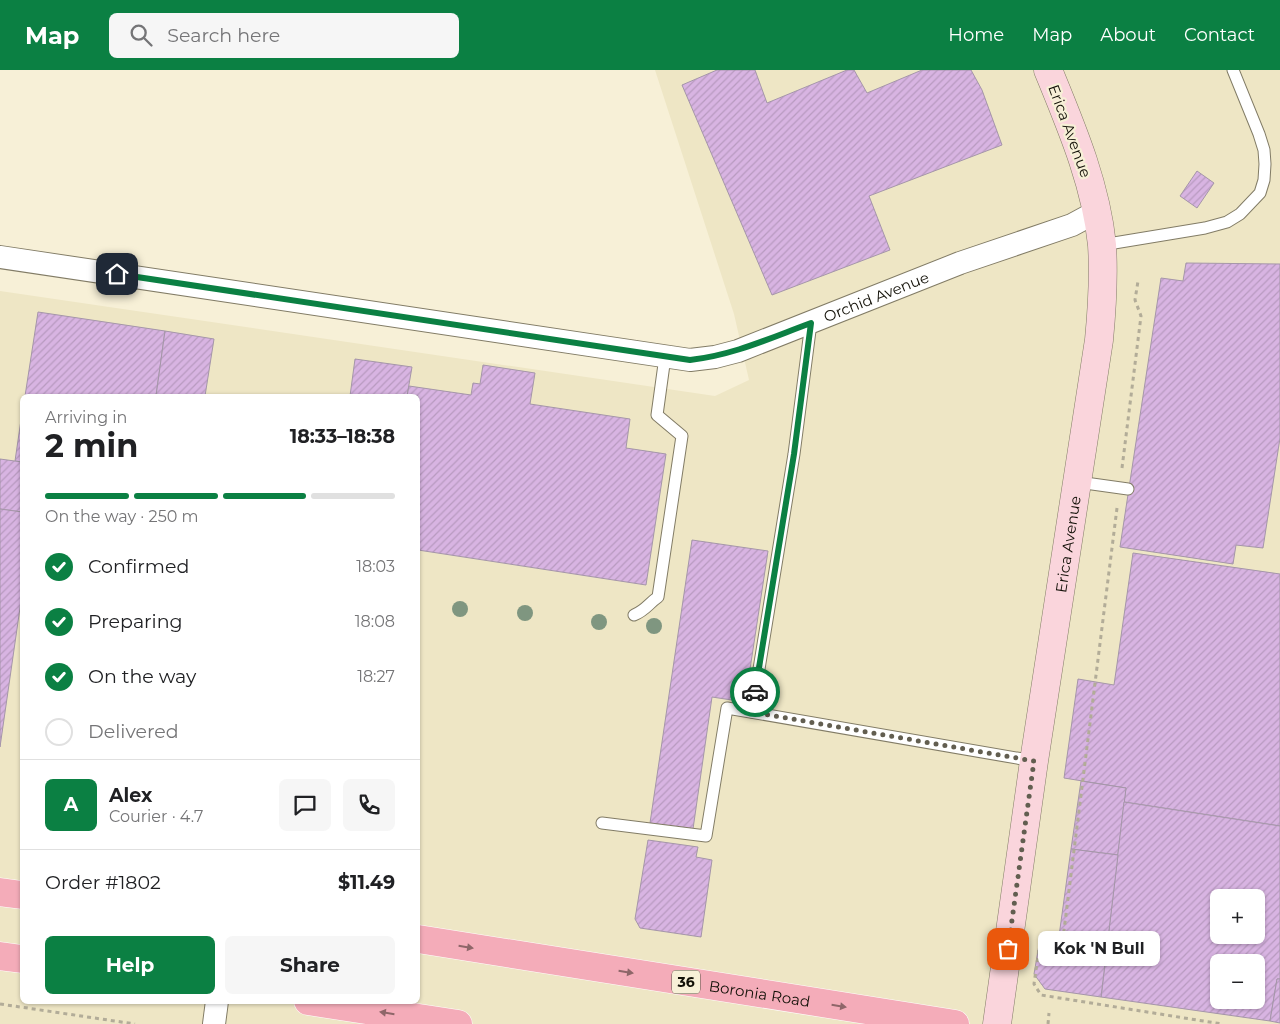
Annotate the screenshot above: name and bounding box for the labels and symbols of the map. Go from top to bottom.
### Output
street label: Erica Avenue [1044,82,1096,180]
pin [96,253,138,295]
street label: Orchid Avenue [821,267,931,326]
street label: Erica Avenue [1051,494,1084,594]
courier [730,667,780,717]
pin [987,928,1029,970]
callout: Kok 'N Bull [1038,932,1160,966]
one-way arrow [458,943,474,951]
one-way arrow [619,968,635,976]
road number: 36 [672,970,700,994]
street label: Boronia Road [708,976,812,1010]
one-way arrow [831,1002,847,1010]
one-way arrow [379,1009,395,1017]

